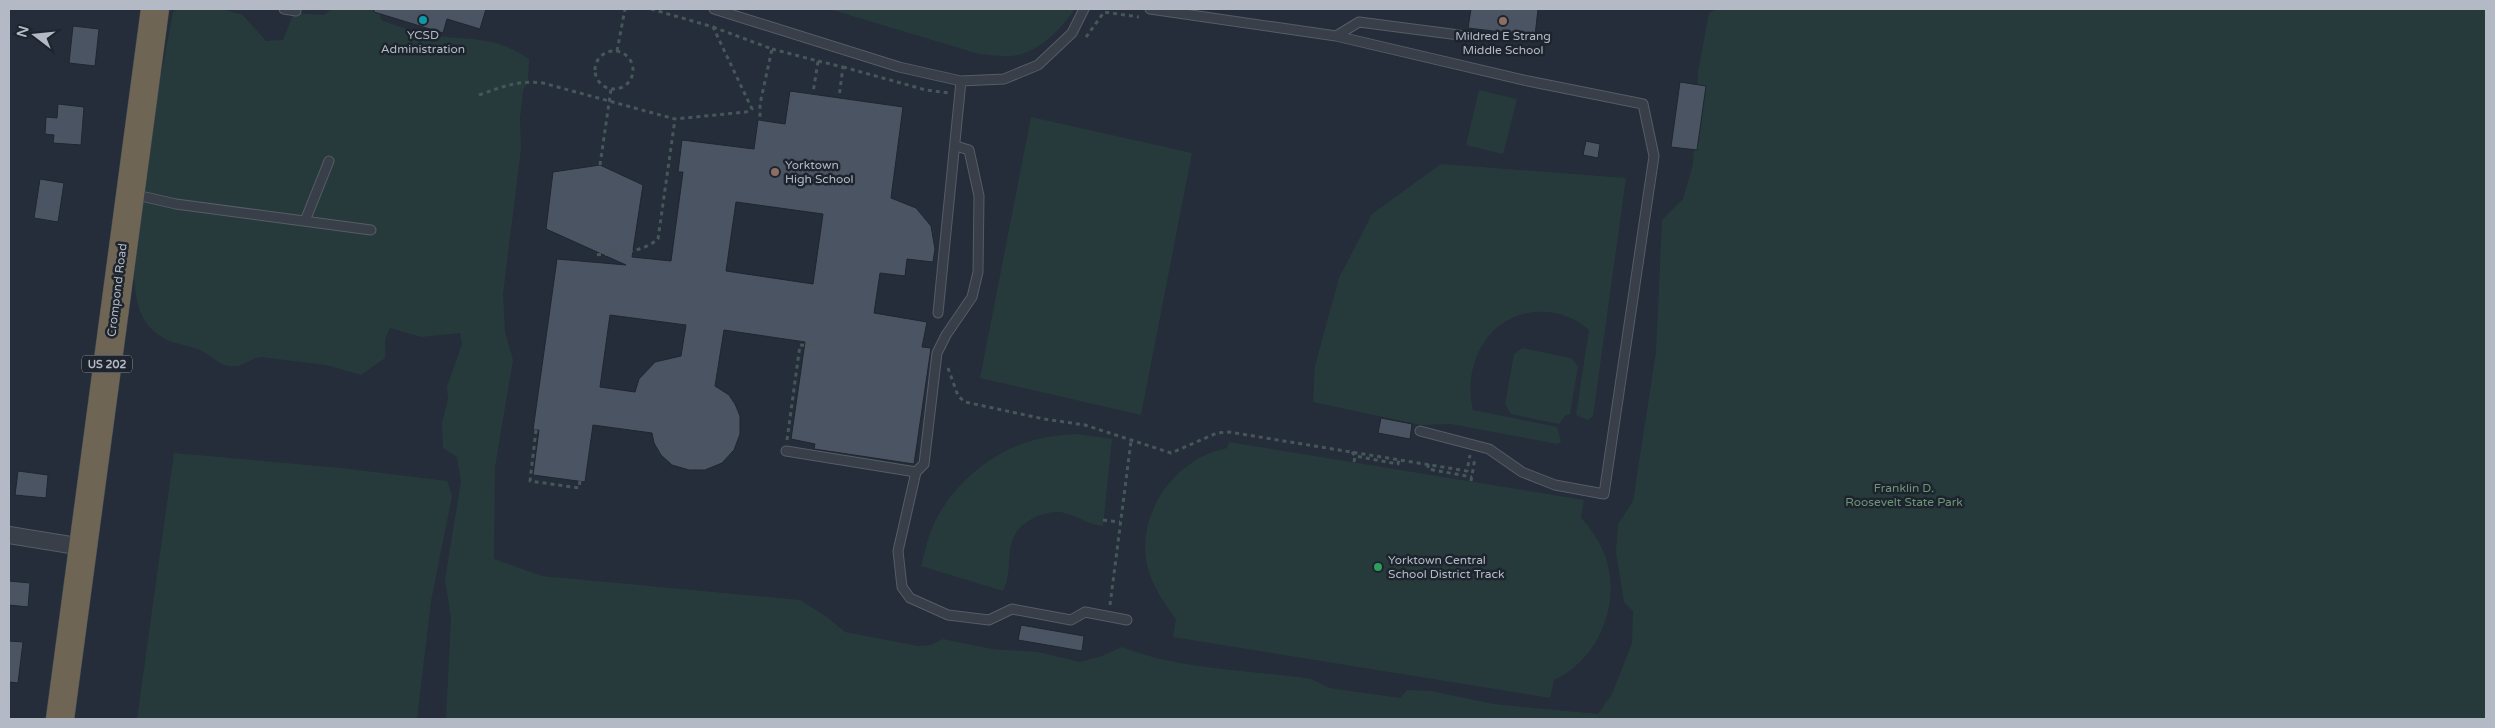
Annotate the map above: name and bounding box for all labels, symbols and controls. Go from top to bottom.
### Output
north arrow [10,10,60,60]
marker: YCSD Administration [417,14,429,26]
marker: Mildred E Strang Middle School [1497,15,1509,27]
text: N [13,24,33,39]
place label: YCSD Administration [381,28,465,56]
place label: Mildred E Strang Middle School [1455,29,1551,57]
place label: Yorktown High School [785,158,854,186]
marker: Yorktown High School [769,166,781,178]
street label: Crompond Road [104,242,130,338]
road number: US 202 [82,356,132,372]
park label: Franklin D. Roosevelt State Park [1845,481,1963,509]
place label: Yorktown Central School District Track [1388,553,1505,581]
marker: Yorktown Central School District Track [1372,561,1384,573]

